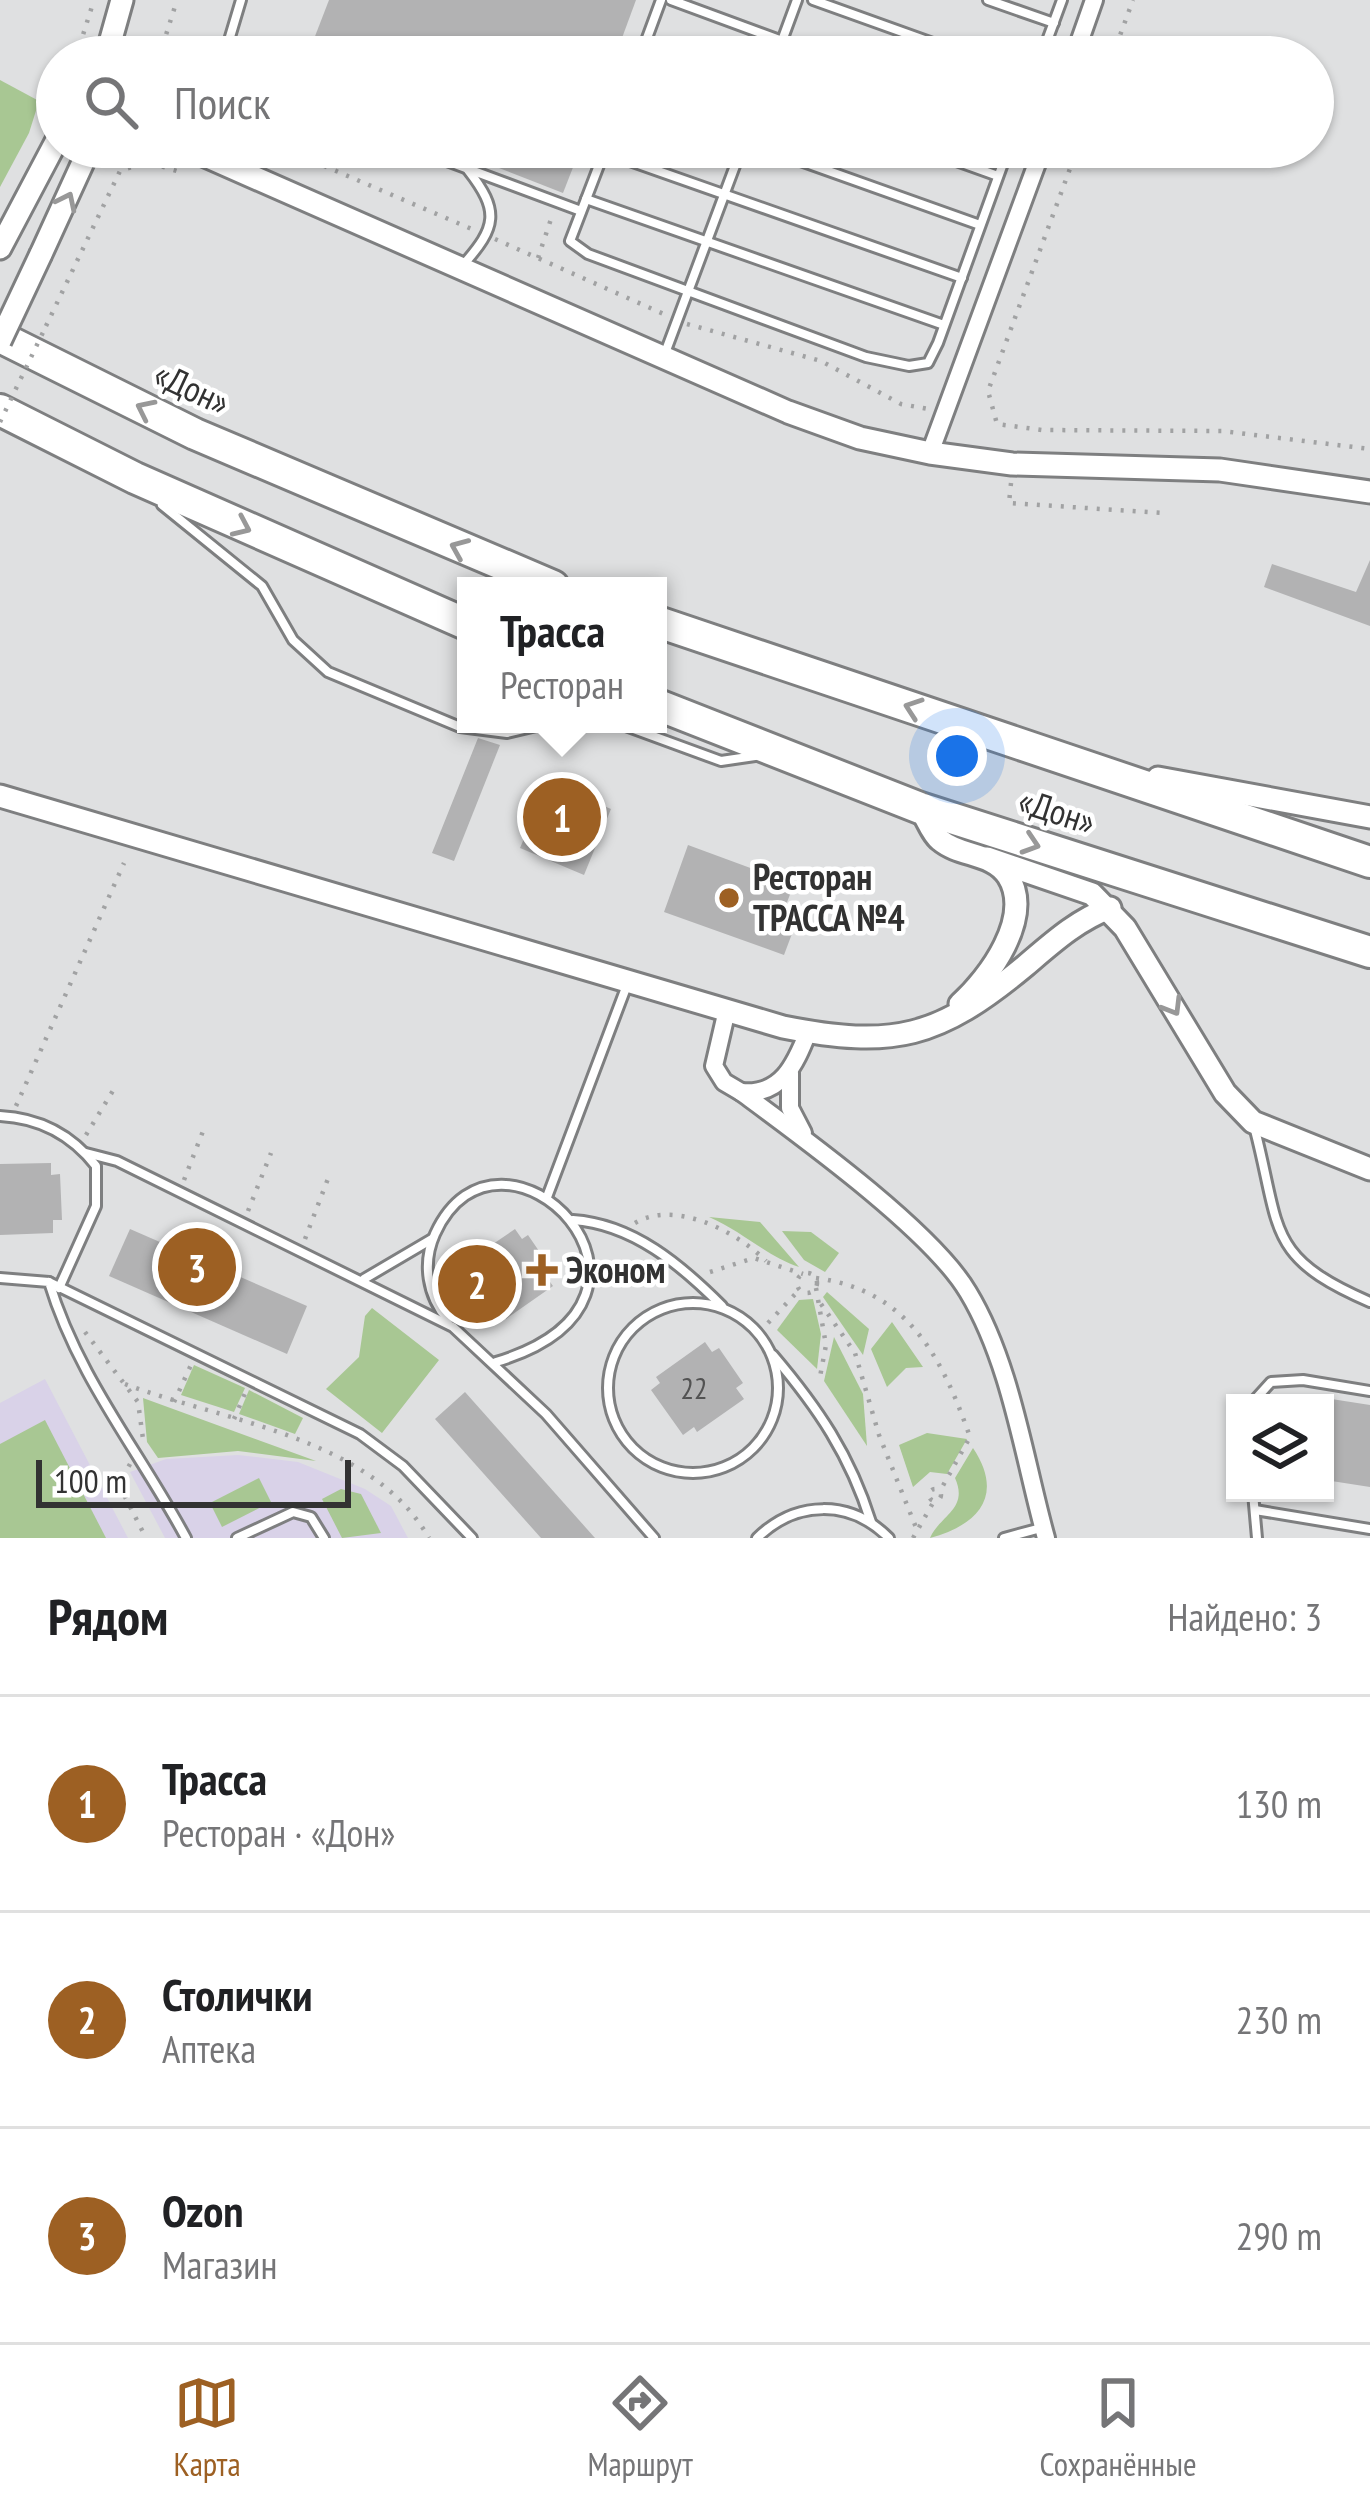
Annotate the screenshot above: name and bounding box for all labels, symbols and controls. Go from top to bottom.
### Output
search box [36,36,1334,168]
icon: search [78,69,144,135]
text: Поиск [174,73,270,131]
one-way arrow [53,192,77,213]
street label: «Дон» [147,350,237,425]
one-way arrow [136,400,157,423]
one-way arrow [230,513,251,536]
one-way arrow [450,539,472,563]
popup [457,577,667,733]
text: Трасса [500,601,605,659]
text: Ресторан [500,659,624,710]
one-way arrow [903,698,924,722]
your location [927,726,987,786]
pin: 1 [523,772,601,862]
street label: «Дон» [1013,776,1101,845]
one-way arrow [1020,829,1041,854]
place label: Ресторан ТРАССА №4 [753,853,905,941]
marker: Ресторан ТРАССА №4 [716,885,742,911]
one-way arrow [1159,994,1181,1016]
pin: 3 [158,1222,236,1312]
pin: 2 [438,1239,516,1329]
place label: Эконом [566,1246,666,1293]
marker: Эконом [529,1257,555,1283]
house number: 22 [681,1368,708,1407]
map controls [1226,1394,1334,1502]
button: layers [1226,1394,1334,1502]
scale bar [36,1454,351,1507]
text: 100 m [54,1459,127,1502]
text: Рядом [48,1583,168,1649]
text: Найдено: 3 [1168,1591,1322,1642]
text: Трасса [162,1749,267,1807]
text: 1 [78,1778,96,1829]
text: 130 m [1236,1778,1322,1829]
text: Ресторан · «Дон» [162,1807,395,1858]
text: Столички [162,1965,312,2023]
text: 2 [78,1994,96,2045]
text: 230 m [1236,1994,1322,2045]
text: Аптека [162,2023,256,2074]
text: Ozon [162,2181,243,2239]
text: 3 [78,2210,96,2261]
text: 290 m [1236,2210,1322,2261]
text: Магазин [162,2239,277,2290]
tab: Карта [173,2370,241,2485]
tab: Маршрут [587,2370,693,2485]
tab: Сохранённые [1040,2370,1197,2485]

